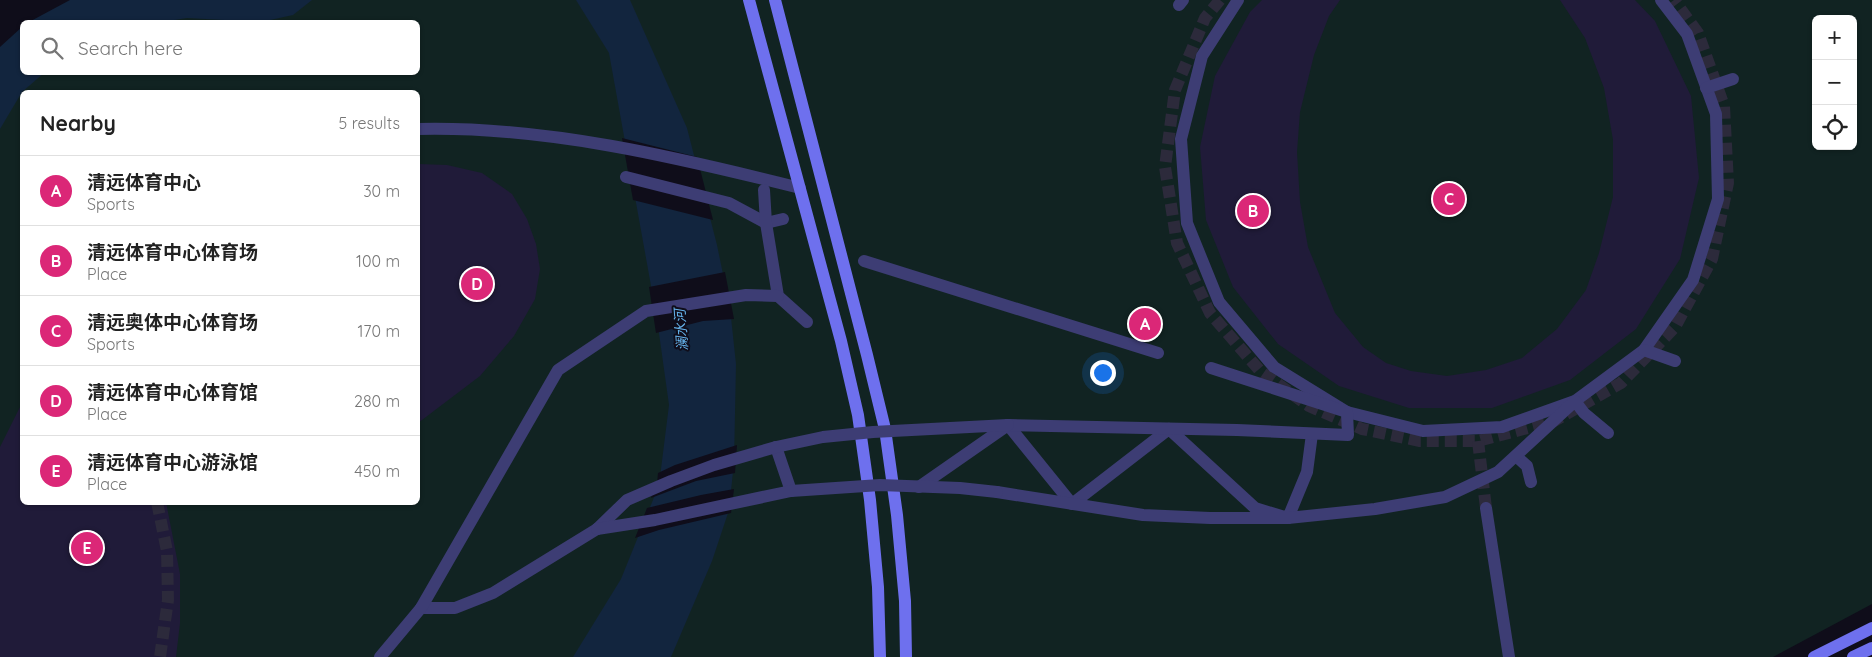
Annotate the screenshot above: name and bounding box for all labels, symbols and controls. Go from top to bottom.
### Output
map controls [1812,15,1857,150]
button: + [1812,15,1857,60]
search box [20,20,420,75]
icon: search [38,34,66,62]
text: Search here [78,36,183,60]
button: − [1812,60,1857,105]
button: locate [1812,105,1857,150]
text: Nearby [40,110,116,136]
text: 5 results [339,113,400,133]
text: 清远体育中心 [87,170,201,194]
pin: C [1433,180,1465,218]
text: A [51,181,61,201]
text: 30 m [363,181,400,201]
pin: B [1237,192,1269,230]
text: Sports [87,194,135,214]
text: 清远体育中心体育场 [87,240,258,264]
text: B [51,251,61,271]
text: 100 m [356,251,400,271]
text: Place [87,264,127,284]
pin: D [461,265,493,303]
water label: 澜水河 [670,305,691,352]
pin: A [1129,305,1161,343]
text: 清远奥体中心体育场 [87,310,258,334]
text: C [51,321,61,341]
text: 170 m [357,321,400,341]
text: Sports [87,334,135,354]
your location [1090,360,1116,386]
text: 清远体育中心体育馆 [87,380,258,404]
text: D [50,391,62,411]
text: 280 m [354,391,400,411]
text: Place [87,404,127,424]
text: 清远体育中心游泳馆 [87,450,258,474]
text: E [51,461,61,481]
text: 450 m [354,461,400,481]
text: Place [87,474,127,494]
pin: E [71,529,103,567]

